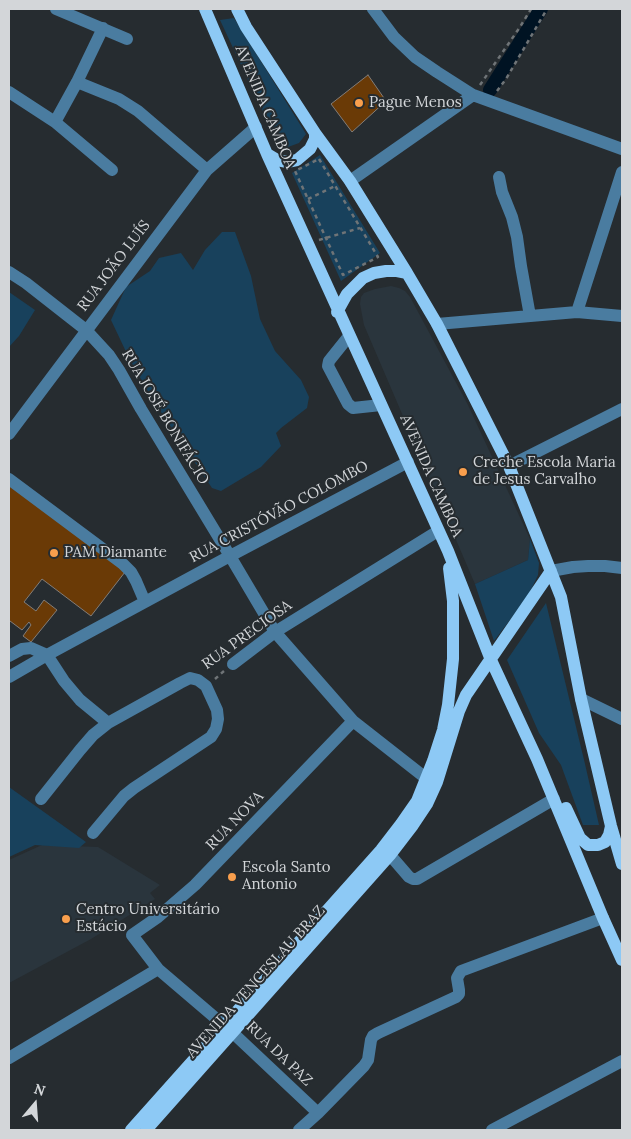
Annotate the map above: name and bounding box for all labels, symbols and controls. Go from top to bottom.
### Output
street label: AVENIDA CAMBOA [231,42,299,172]
place label: Pague Menos [369,94,462,112]
marker: Pague Menos [353,97,365,109]
street label: RUA JOÃO LUÍS [74,217,154,315]
street label: RUA JOSÉ BONIFÁCIO [117,346,213,488]
street label: AVENIDA CAMBOA [396,412,466,540]
place label: Creche Escola Maria de Jesus Carvalho [473,454,616,489]
street label: RUA CRISTÓVÃO COLOMBO [186,457,372,567]
marker: Creche Escola Maria de Jesus Carvalho [457,466,469,478]
place label: PAM Diamante [64,544,167,562]
marker: PAM Diamante [48,547,60,559]
street label: RUA PRECIOSA [199,596,295,674]
street label: RUA NOVA [202,788,268,854]
place label: Escola Santo Antonio [242,859,331,894]
marker: Escola Santo Antonio [226,871,238,883]
place label: Centro Universitário Estácio [76,901,220,936]
street label: AVENIDA VENCESLAU BRAZ [183,902,329,1062]
marker: Centro Universitário Estácio [60,913,72,925]
street label: RUA DA PAZ [242,1018,316,1090]
north arrow [10,1079,60,1129]
text: N [32,1079,48,1100]

